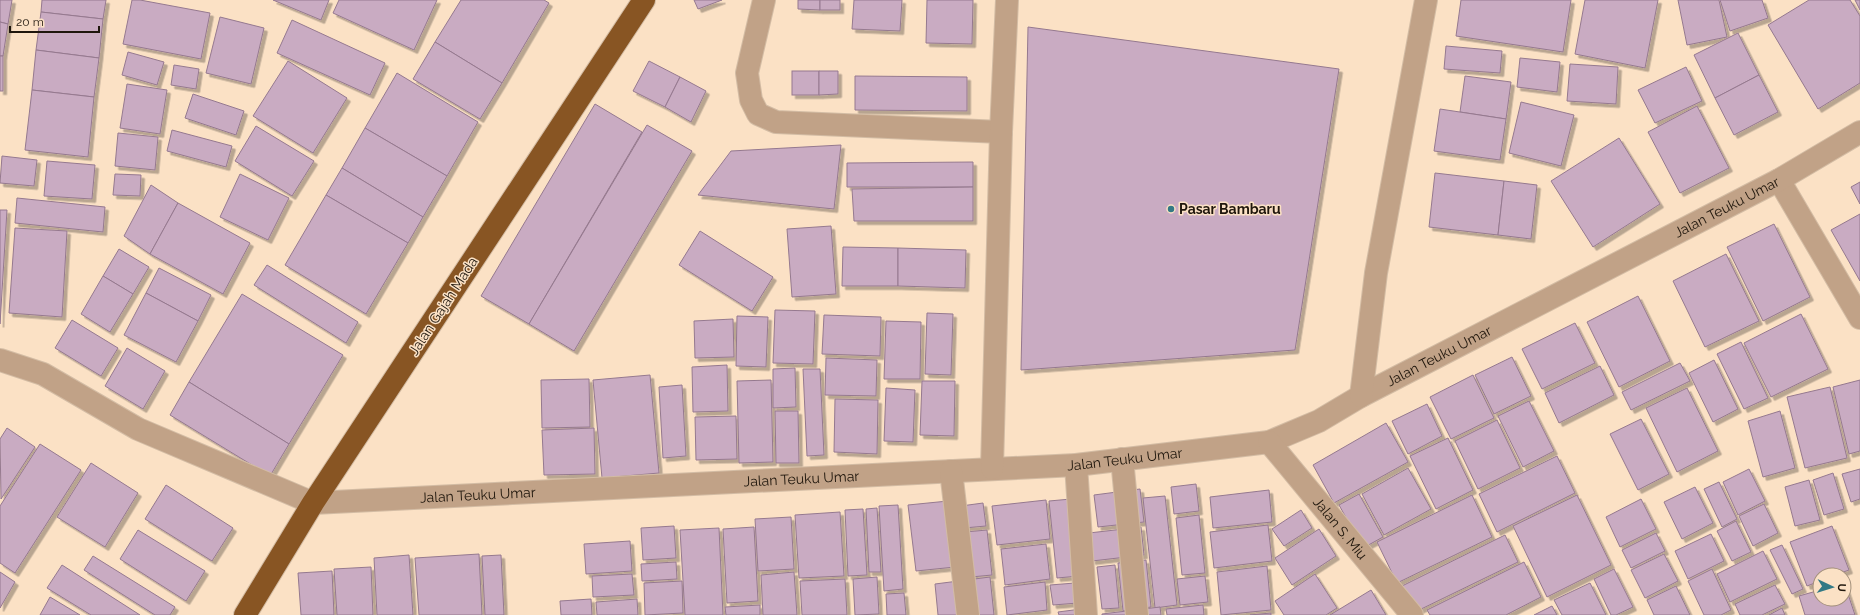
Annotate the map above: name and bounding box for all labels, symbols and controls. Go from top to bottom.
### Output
scale bar [10,8,99,34]
text: 20 m [16,15,44,29]
street label: Jalan Teuku Umar [1672,173,1782,241]
place label: Pasar Bambaru [1179,201,1281,217]
marker: Pasar Bambaru [1166,204,1176,214]
street label: Jalan Gajah Mada [405,254,481,358]
street label: Jalan Teuku Umar [1384,322,1494,389]
street label: Jalan Teuku Umar [1067,444,1183,473]
street label: Jalan Teuku Umar [743,468,860,490]
street label: Jalan Teuku Umar [420,484,536,506]
street label: Jalan S. Miu [1310,494,1371,563]
north arrow [1812,567,1852,607]
text: U [1835,583,1848,592]

